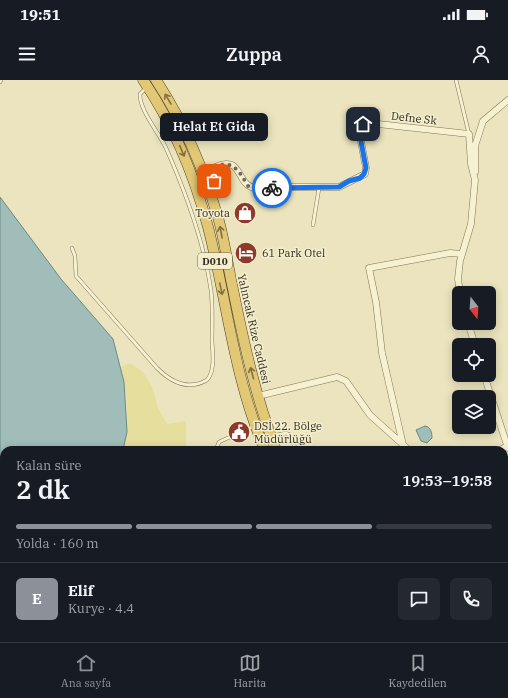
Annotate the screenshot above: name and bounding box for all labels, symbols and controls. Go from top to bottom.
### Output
text: 19:51 [20,5,61,24]
icon: menu [16,43,38,65]
text: Zuppa [226,43,282,66]
icon: person [470,43,492,65]
one-way arrow [163,93,171,105]
pin [346,107,380,141]
street label: Defne Sk [390,109,438,127]
callout: Helat Et Gida [160,113,268,141]
icon: home [352,113,374,135]
text: Helat Et Gida [173,118,255,135]
one-way arrow [178,145,186,157]
pin [197,164,231,198]
courier [252,168,292,208]
icon: bag [203,170,225,192]
icon: bike [261,177,283,199]
shop icon: Toyota [232,200,258,226]
place label: Toyota [195,206,230,220]
one-way arrow [217,226,225,239]
hotel icon: 61 Park Otel [233,240,259,266]
place label: 61 Park Otel [262,246,325,260]
road number: D010 [198,253,232,269]
street label: Yalıncak Rize Caddesi [235,273,274,386]
one-way arrow [217,282,225,295]
north arrow [452,286,496,330]
map controls [452,286,496,434]
button: locate [452,338,496,382]
one-way arrow [247,367,255,380]
button: layers [452,390,496,434]
public building icon: DSİ 22. Bölge Müdürlüğü [226,419,252,445]
place label: DSİ 22. Bölge Müdürlüğü [254,419,322,446]
text: Kalan süre [16,457,82,474]
text: 19:53–19:58 [402,471,492,490]
text: 2 dk [16,472,70,506]
text: Yolda · 160 m [16,535,99,552]
button: chat [398,578,440,620]
button: phone [450,578,492,620]
text: Elif [68,581,94,600]
text: E [32,589,42,608]
text: Kurye · 4.4 [68,600,134,617]
tab: Ana sayfa [61,652,111,690]
tab: Harita [233,652,266,690]
tab: Kaydedilen [389,652,447,690]

